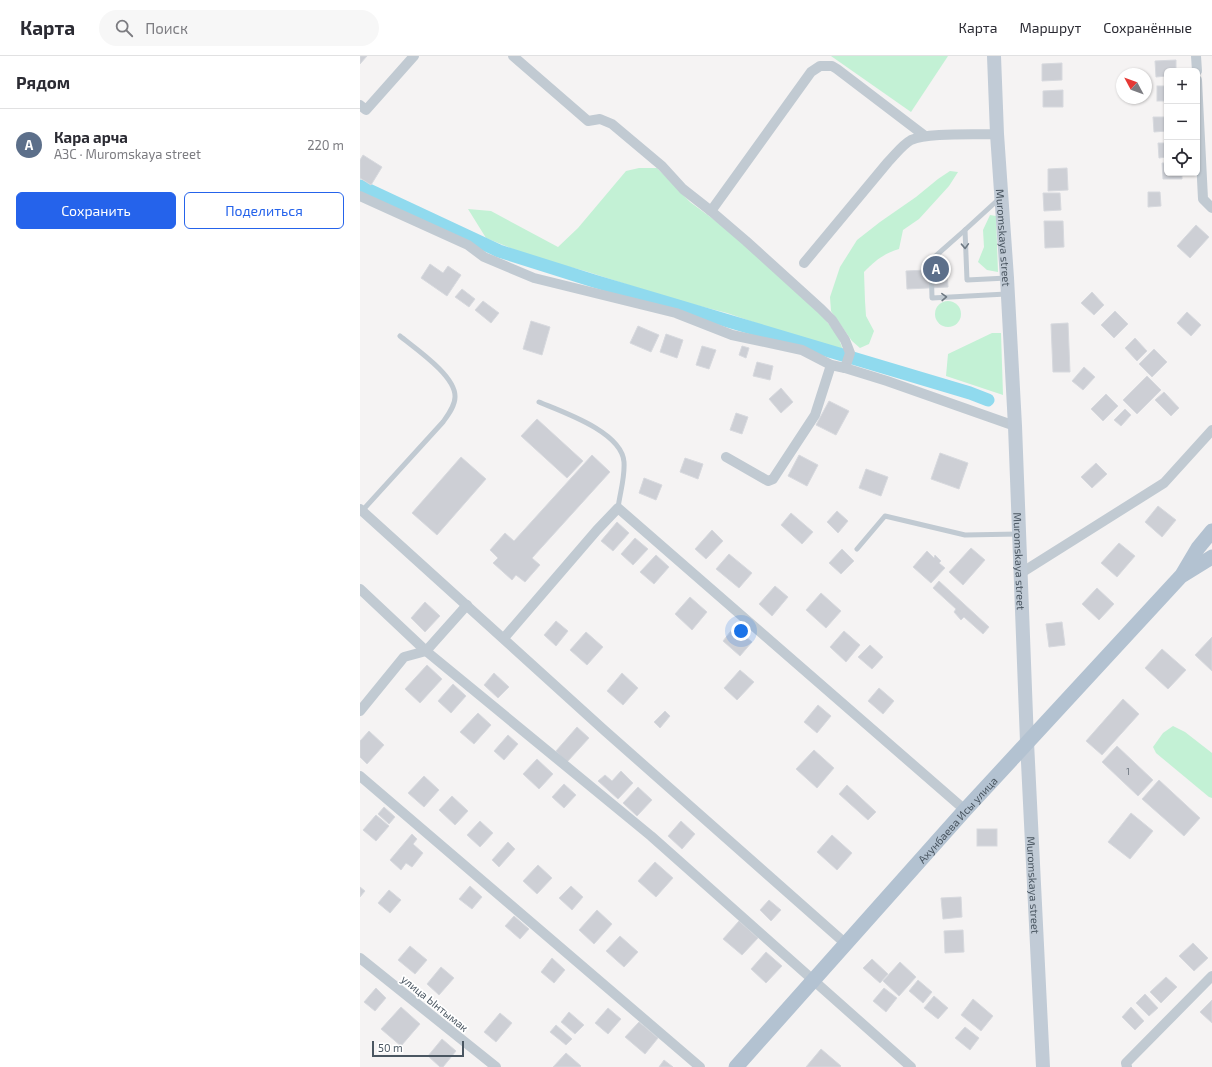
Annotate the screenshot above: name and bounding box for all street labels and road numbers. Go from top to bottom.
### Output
street label: Muromskaya street [994,188,1014,287]
street label: Muromskaya street [1012,512,1028,610]
street label: Ахунбаева Исы улица [915,773,1000,865]
street label: Muromskaya street [1025,836,1043,934]
street label: улица Ынтымак [398,972,471,1035]

